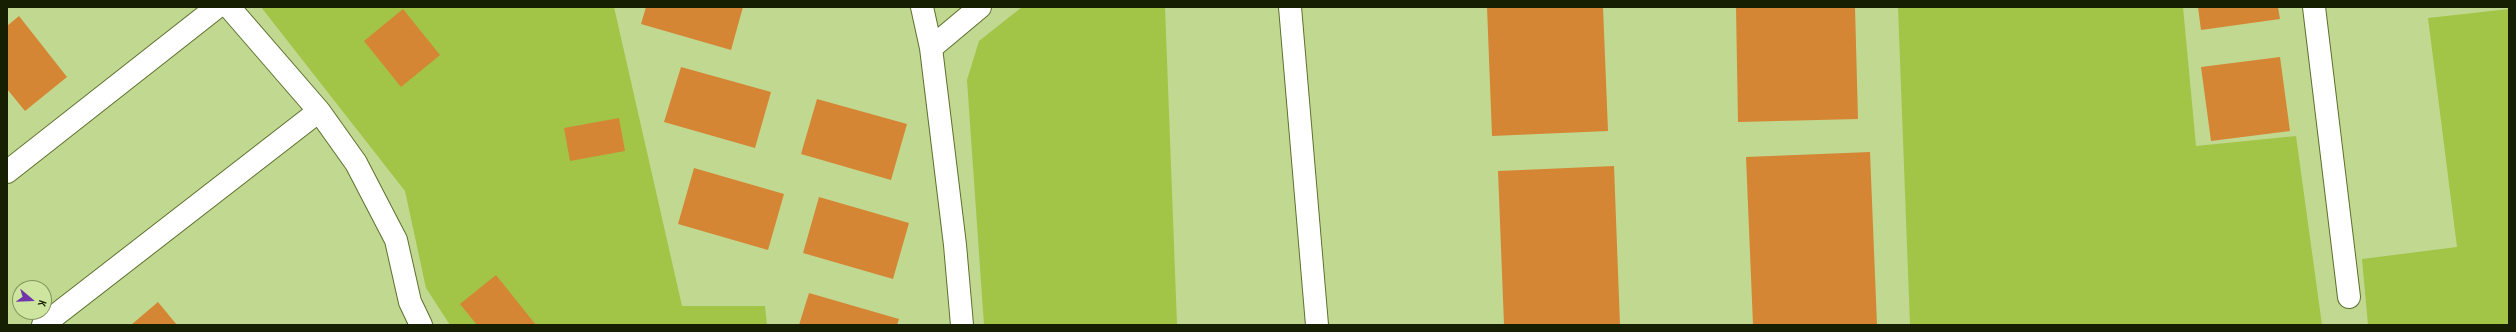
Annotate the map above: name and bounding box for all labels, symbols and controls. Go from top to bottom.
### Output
north arrow [12,280,52,320]
text: K [35,299,50,309]

